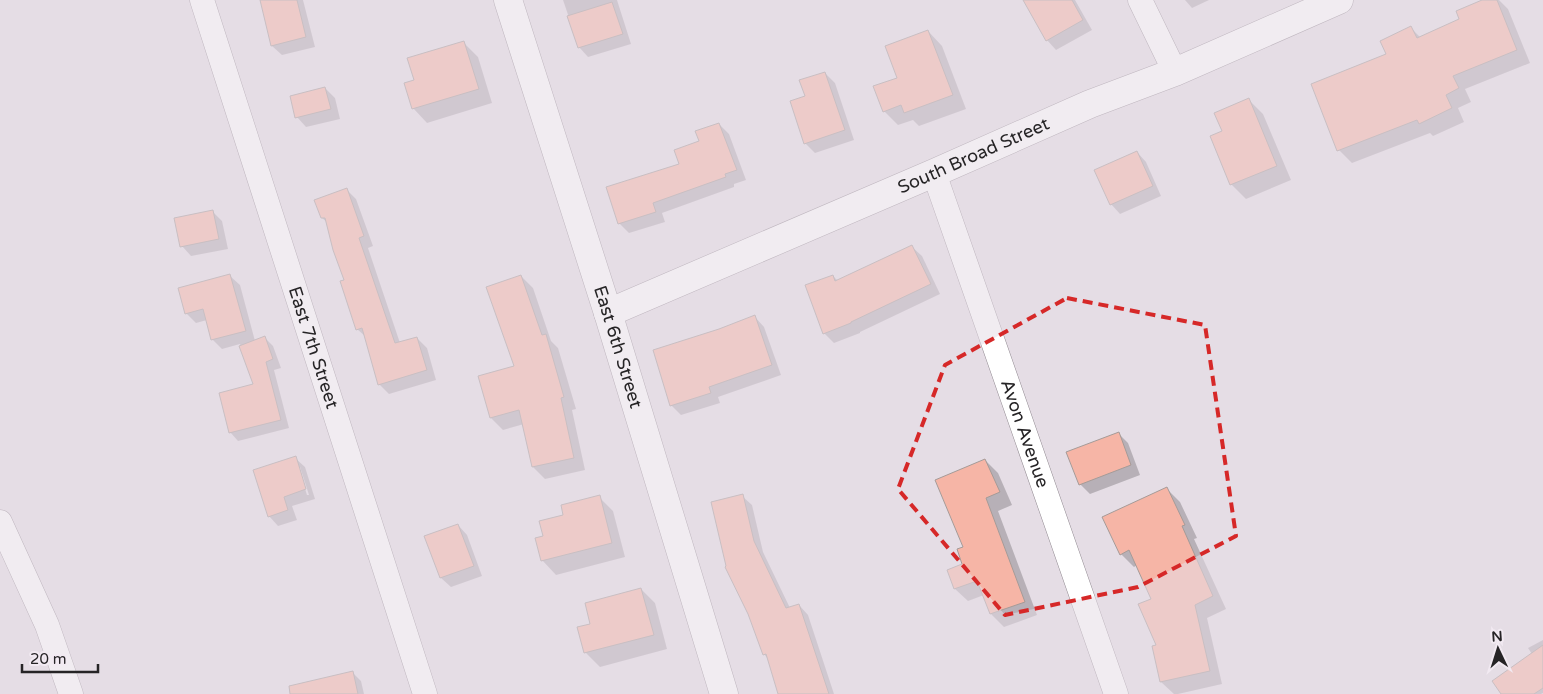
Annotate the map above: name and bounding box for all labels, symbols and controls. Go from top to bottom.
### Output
street label: South Broad Street [894,112,1053,198]
street label: East 6th Street [589,283,647,411]
street label: East 7th Street [284,284,344,411]
street label: Avon Avenue [996,376,1054,491]
north arrow [1473,624,1523,674]
text: N [1491,628,1503,645]
scale bar [22,642,99,674]
text: 20 m [30,650,67,668]

